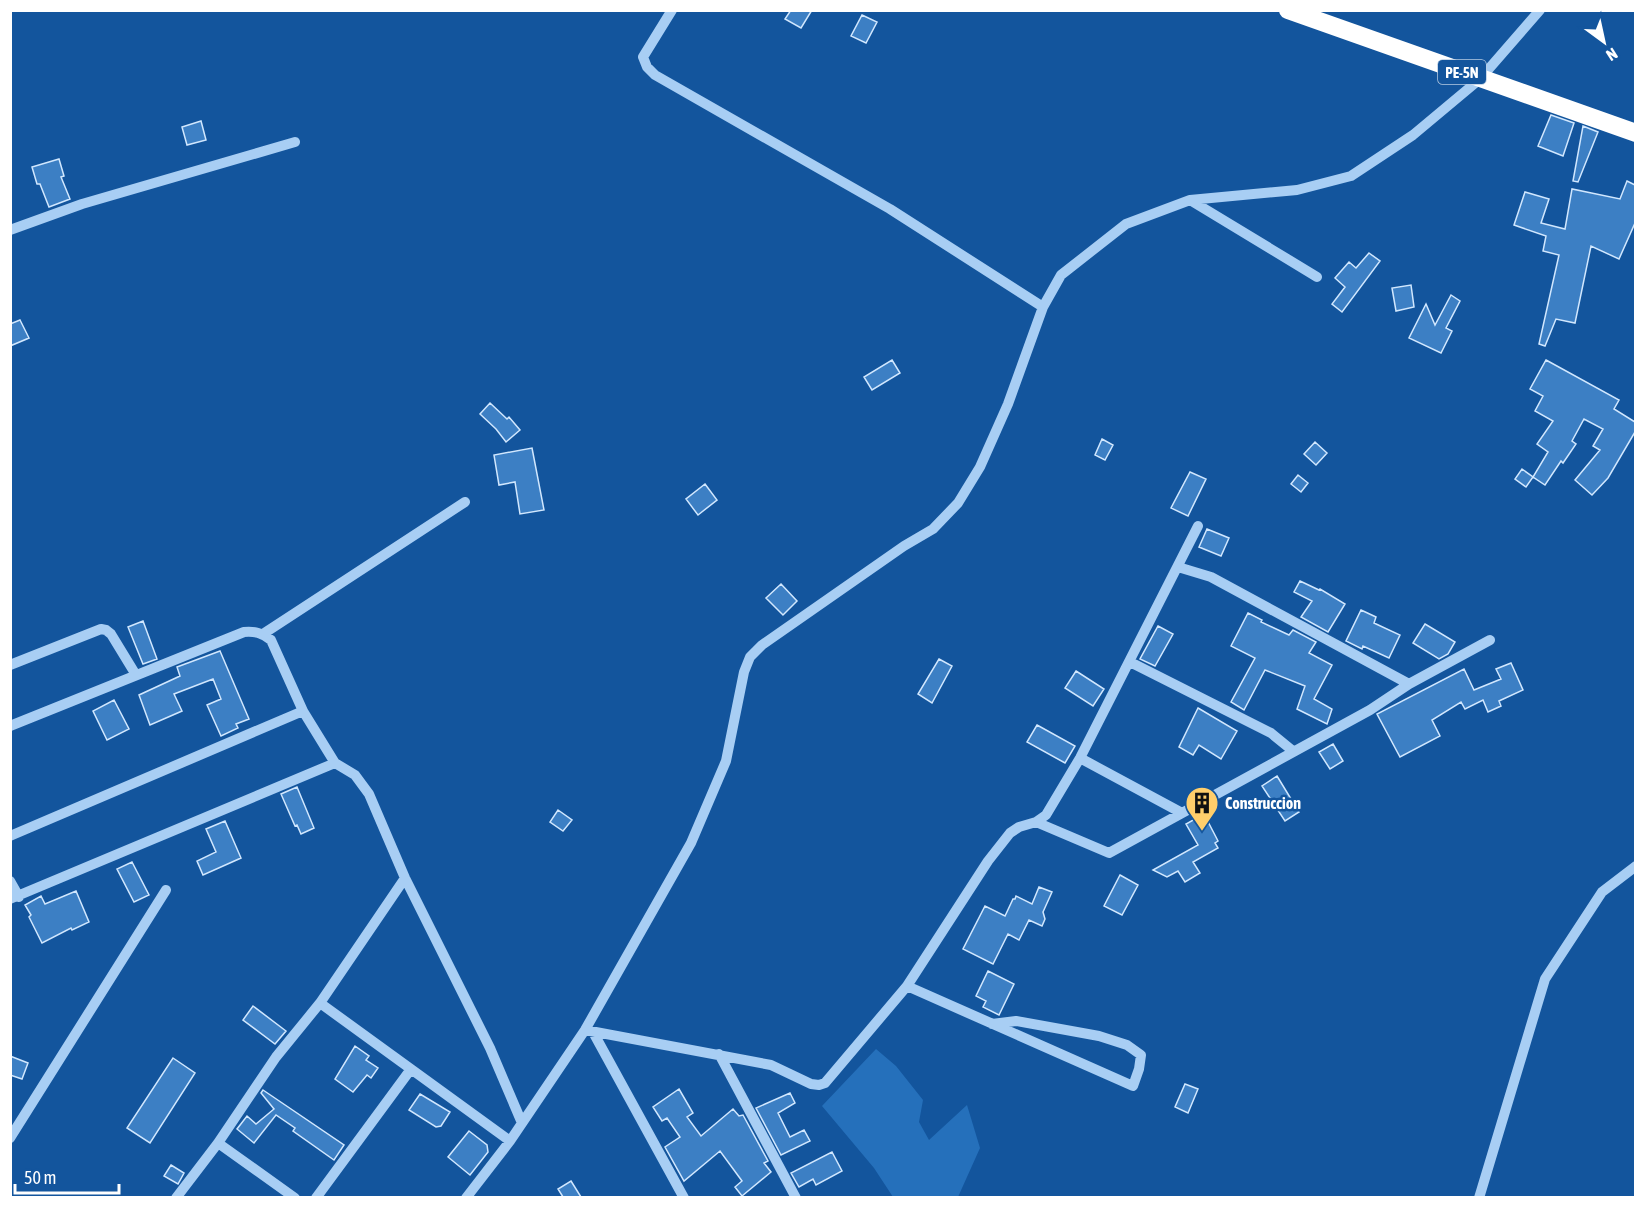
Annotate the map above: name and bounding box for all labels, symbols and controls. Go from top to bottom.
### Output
north arrow [1574,12,1634,72]
text: N [1603,44,1621,65]
road number: PE-5N [1438,60,1486,84]
building icon: Construccion [1184,785,1220,832]
place label: Construccion [1225,794,1301,812]
scale bar [15,1157,118,1195]
text: 50 m [24,1167,56,1188]

